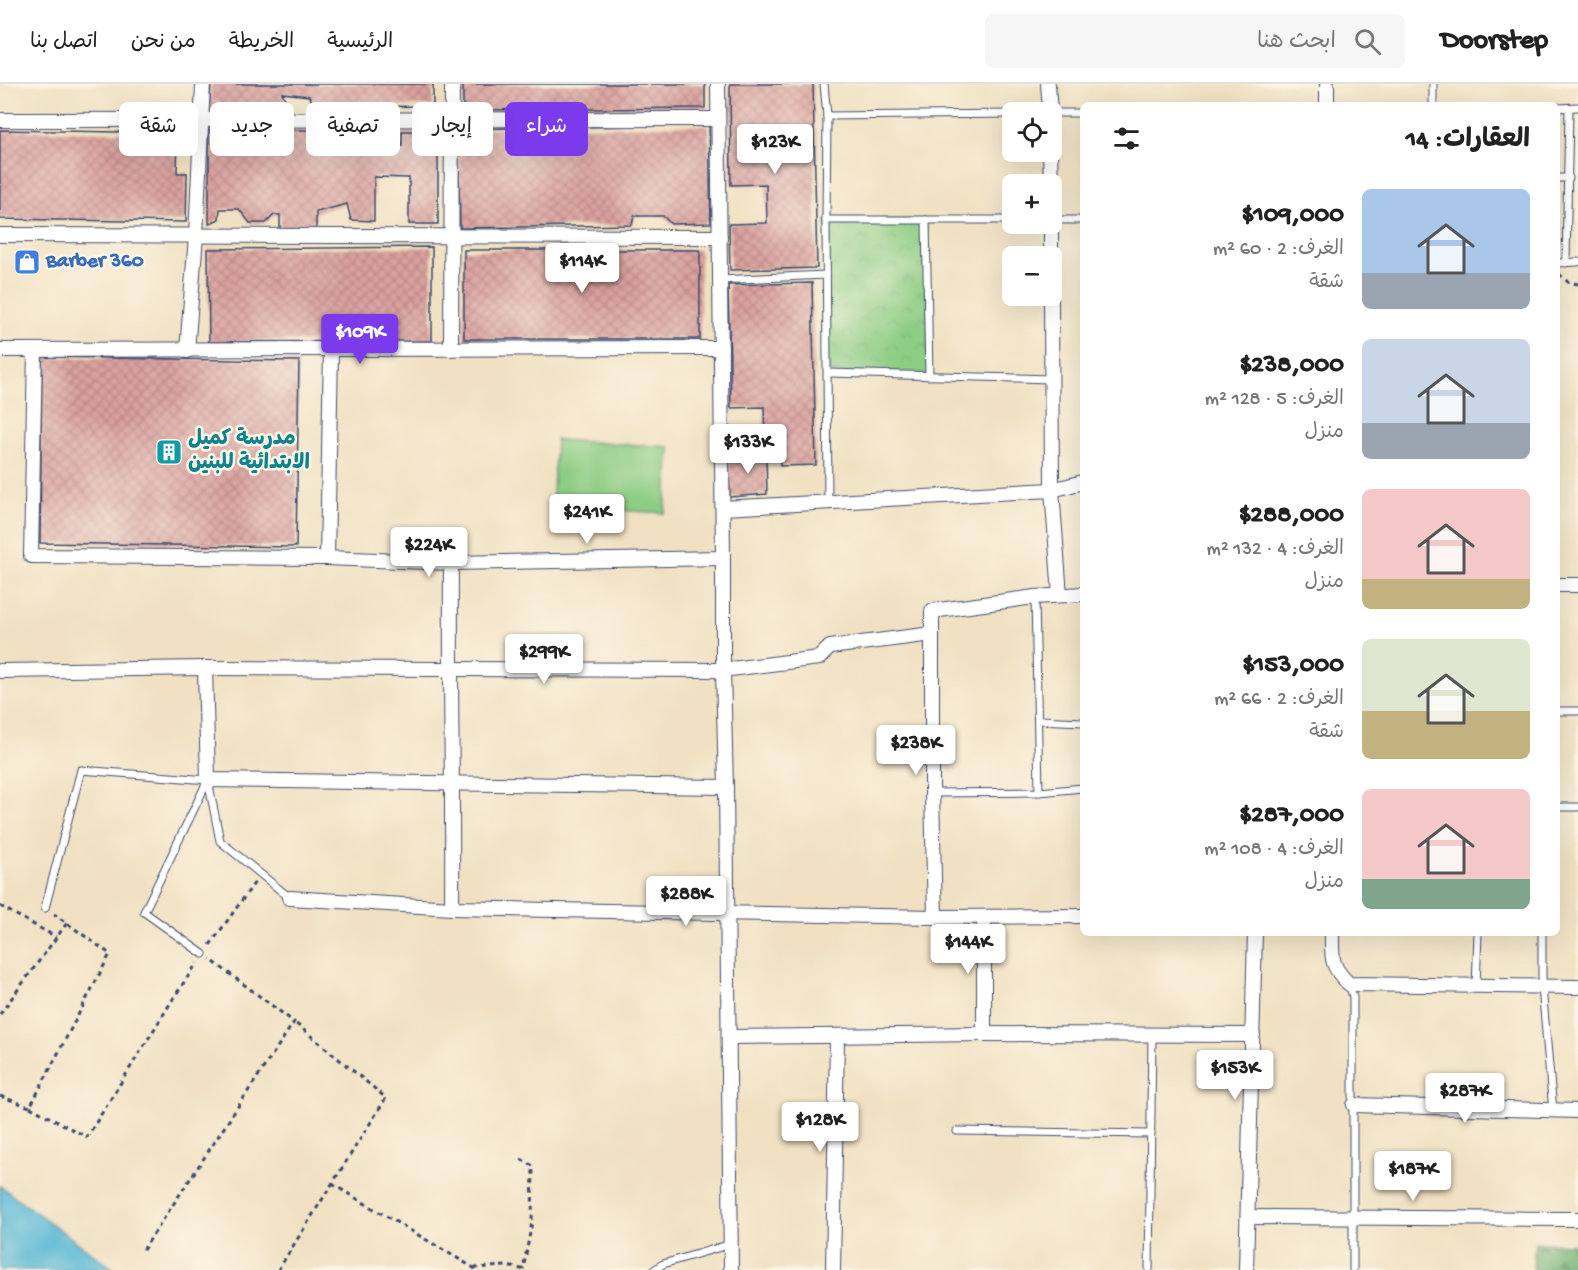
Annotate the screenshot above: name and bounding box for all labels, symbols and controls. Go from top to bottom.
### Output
search box [985,14,1405,68]
icon: search [1351,25,1384,58]
text: Doorstep [1441,25,1548,58]
text: ابحث هنا [1257,30,1336,56]
text: اتصل بنا [30,31,98,56]
text: من نحن [131,31,196,56]
text: الخريطة [229,31,294,56]
text: الرئيسية [327,31,393,56]
chip: شقة [119,102,198,156]
chip: جديد [210,102,294,156]
chip: تصفية [306,102,400,156]
chip: إيجار [412,102,493,156]
chip: شراء [505,102,588,156]
map controls [1002,102,1062,306]
button: locate [1002,102,1062,162]
icon: filters [1110,122,1143,155]
pin: $123K [733,124,817,175]
text: العقارات: 14 [1406,126,1530,157]
text: $123K [751,132,799,155]
button: + [1002,174,1062,234]
text: $109,000 [1242,201,1344,232]
icon: home [1410,213,1482,285]
text: الغرف: 2 · 60 m² [1213,239,1344,262]
pin: $114K [540,243,624,294]
button: − [1002,246,1062,306]
shop icon: Barber 360 [12,247,42,277]
place label: Barber 360 [45,250,144,275]
text: $114K [559,251,605,274]
text: شقة [1309,272,1344,295]
pin: $109K [318,314,402,365]
text: $109K [335,322,385,345]
text: $238,000 [1239,351,1344,382]
icon: home [1410,363,1482,435]
text: الغرف: 5 · 128 m² [1205,389,1344,412]
text: منزل [1305,422,1344,445]
pin: $133K [706,424,790,475]
place label: مدرسة كميل الابتدائية للبنين [188,427,310,477]
text: $133K [724,432,772,455]
building icon: مدرسة كميل الابتدائية للبنين [154,437,184,467]
pin: $241K [545,494,629,545]
text: $288,000 [1239,501,1344,532]
text: $241K [563,502,611,525]
icon: home [1410,513,1482,585]
pin: $224K [387,527,471,578]
text: $224K [404,535,454,558]
text: الغرف: 4 · 132 m² [1206,539,1344,562]
text: منزل [1305,572,1344,595]
pin: $299K [502,634,586,685]
text: $299K [519,642,569,665]
text: $153,000 [1242,651,1344,682]
icon: home [1410,663,1482,735]
text: الغرف: 2 · 66 m² [1214,689,1344,712]
text: شقة [1309,722,1344,745]
pin: $238K [874,725,958,776]
text: $238K [890,733,942,756]
text: $287,000 [1239,801,1344,832]
icon: home [1410,813,1482,885]
text: الغرف: 4 · 108 m² [1204,839,1344,862]
text: منزل [1305,872,1344,895]
pin: $288K [644,876,728,927]
text: $288K [660,884,712,907]
pin: $144K [926,924,1010,975]
text: $144K [944,932,992,955]
pin: $153K [1193,1050,1277,1101]
text: $153K [1211,1058,1259,1081]
pin: $287K [1423,1073,1507,1124]
text: $287K [1439,1081,1491,1104]
pin: $128K [778,1102,862,1153]
text: $128K [796,1110,844,1133]
pin: $187K [1371,1151,1455,1202]
text: $187K [1388,1159,1438,1182]

